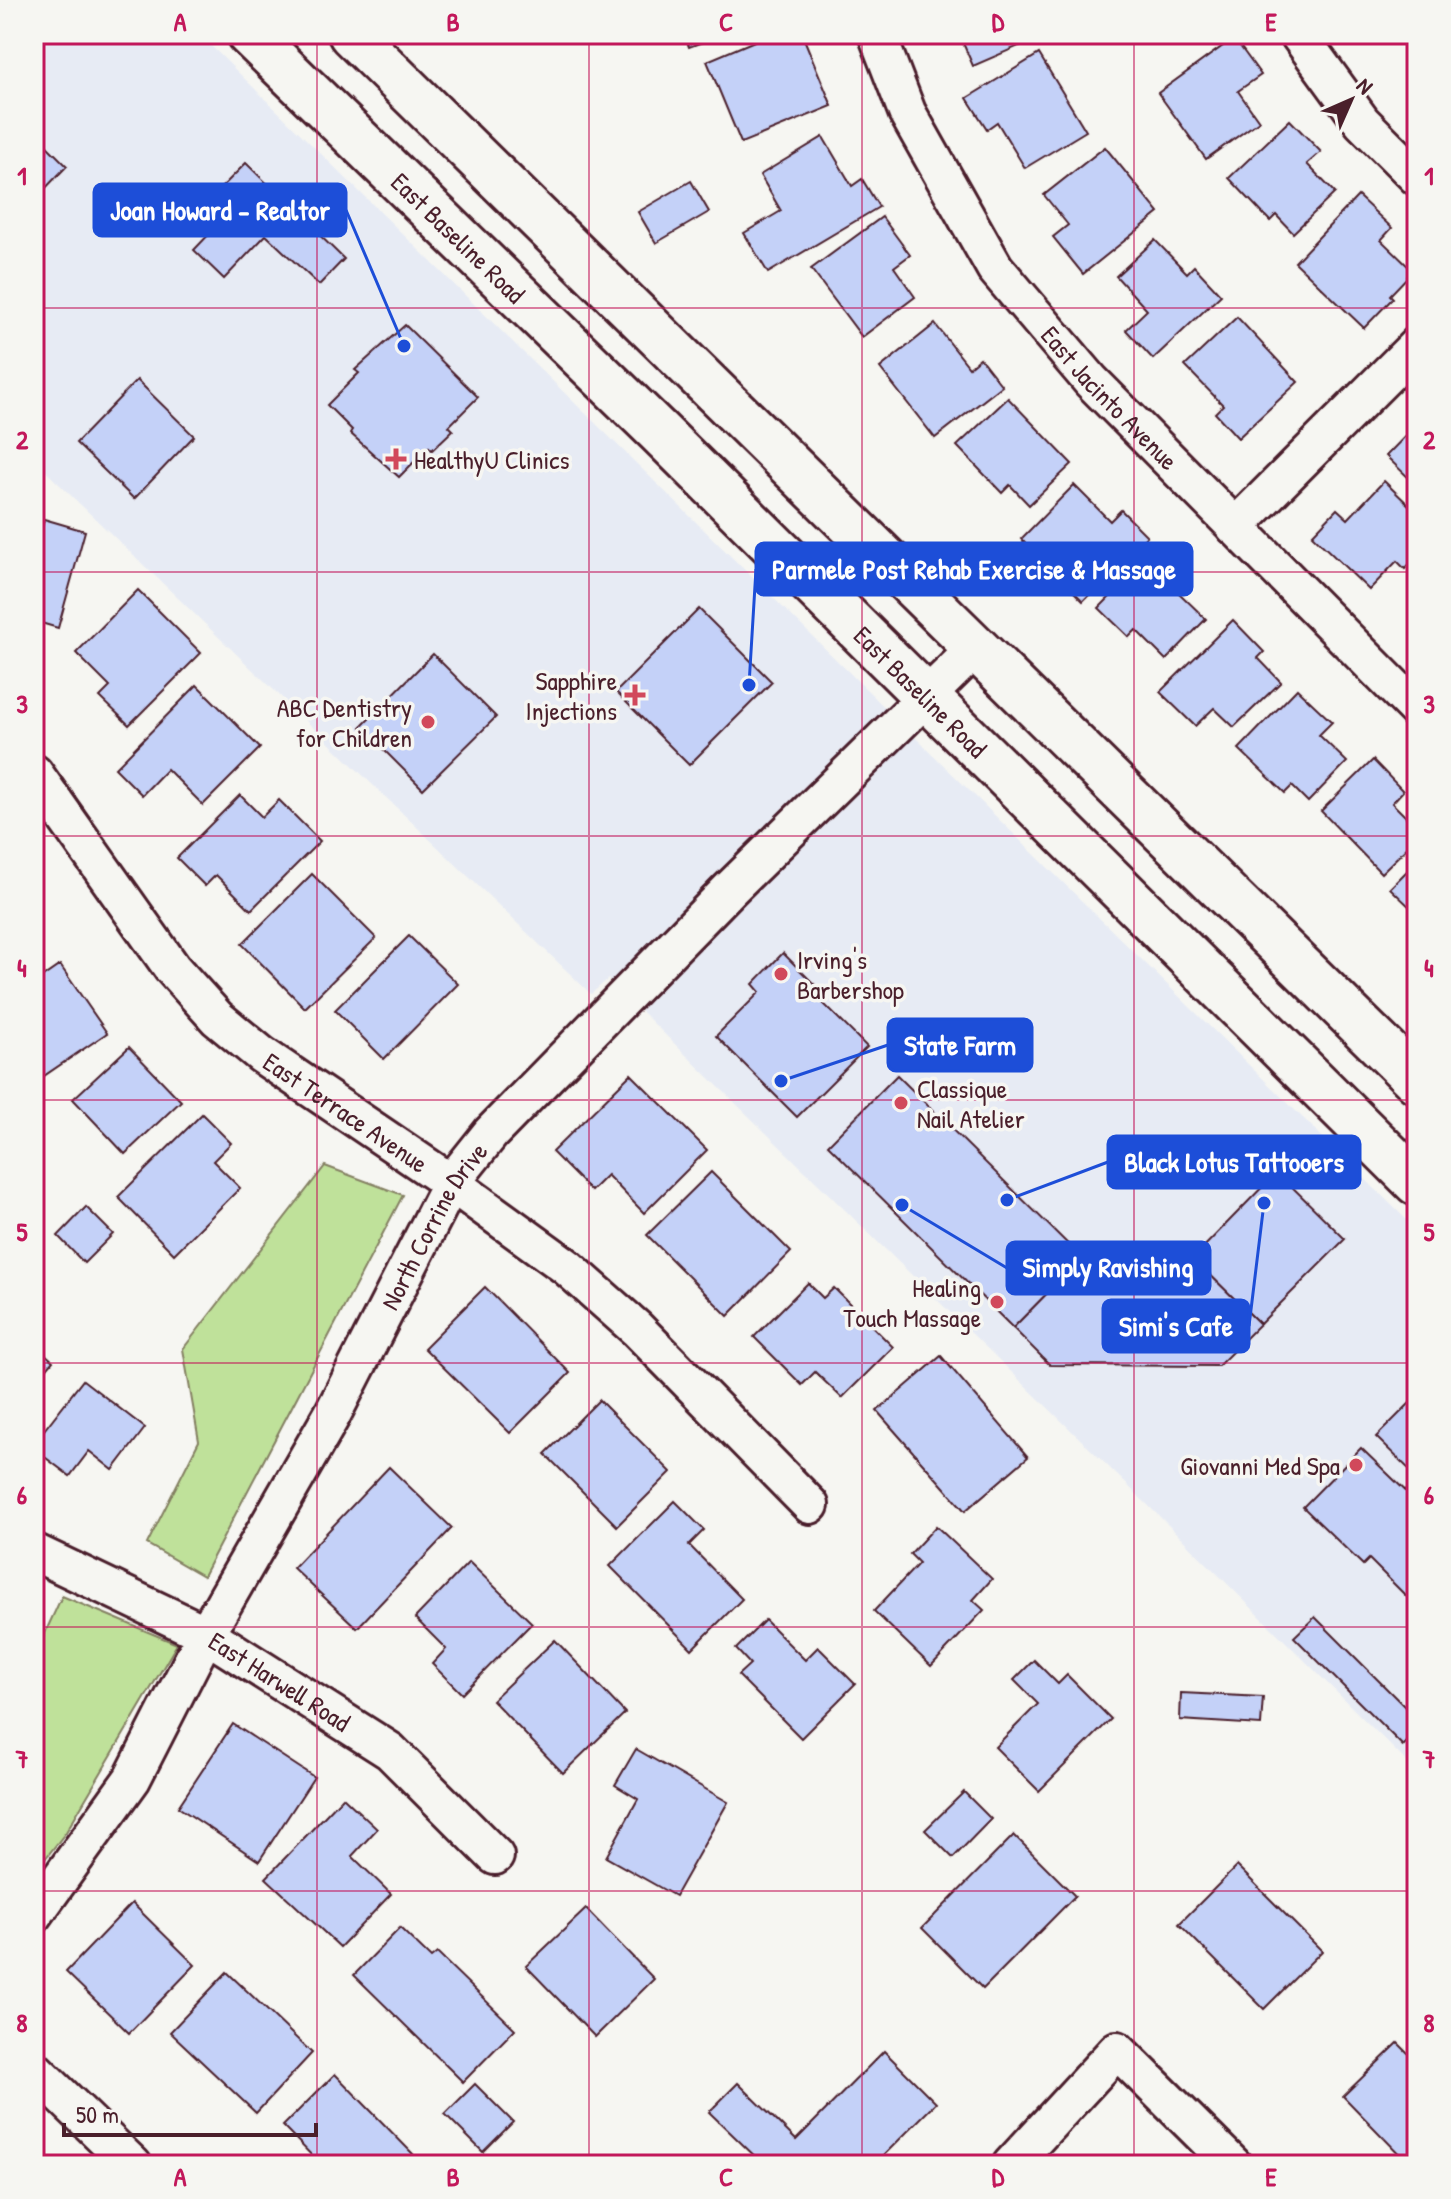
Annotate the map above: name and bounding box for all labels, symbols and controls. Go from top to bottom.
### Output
text: A [174,4,187,39]
text: B [446,4,460,39]
text: C [719,4,733,39]
text: D [992,4,1005,39]
text: E [1265,4,1277,39]
north arrow [1311,60,1391,140]
text: N [1350,71,1380,101]
text: 1 [17,158,27,193]
text: 1 [1424,158,1434,193]
street label: East Baseline Road [384,164,533,311]
callout: Joan Howard - Realtor [94,184,346,236]
text: Joan Howard - Realtor [110,191,330,229]
street label: East Jacinto Avenue [1034,318,1186,477]
text: 2 [16,422,29,457]
text: 2 [1423,422,1436,457]
place label: HealthyU Clinics [414,442,569,477]
marker: HealthyU Clinics [385,448,407,470]
callout: Parmele Post Rehab Exercise & Massage [756,543,1192,595]
text: Parmele Post Rehab Exercise & Massage [772,550,1177,589]
street label: East Baseline Road [847,618,995,765]
place label: Sapphire Injections [526,663,617,728]
marker: Sapphire Injections [624,684,646,706]
text: 3 [16,686,28,721]
text: 3 [1423,686,1435,721]
place label: ABC Dentistry for Children [277,690,412,755]
marker: ABC Dentistry for Children [419,713,437,731]
place label: Irving's Barbershop [797,942,904,1007]
text: 4 [17,950,27,985]
text: 4 [1424,950,1434,985]
marker: Irving's Barbershop [772,965,790,983]
callout: State Farm [888,1019,1032,1071]
text: State Farm [904,1026,1016,1064]
street label: East Terrace Avenue [257,1044,435,1180]
place label: Classique Nail Atelier [917,1071,1025,1136]
marker: Classique Nail Atelier [892,1094,910,1112]
street label: North Corrine Drive [372,1134,495,1315]
callout: Black Lotus Tattooers [1108,1136,1360,1188]
text: Black Lotus Tattooers [1124,1143,1344,1181]
text: 5 [17,1214,28,1249]
text: 5 [1424,1214,1435,1249]
callout: Simply Ravishing [1007,1242,1210,1294]
text: Simply Ravishing [1023,1248,1193,1287]
place label: Healing Touch Massage [843,1270,981,1335]
marker: Healing Touch Massage [988,1293,1006,1311]
callout: Simi's Cafe [1103,1300,1249,1352]
text: Simi's Cafe [1119,1307,1234,1345]
place label: Giovanni Med Spa [1180,1448,1340,1483]
marker: Giovanni Med Spa [1347,1456,1365,1474]
text: 6 [17,1477,28,1512]
text: 6 [1424,1477,1435,1512]
street label: East Harwell Road [202,1623,357,1739]
text: 7 [15,1741,29,1776]
text: 7 [1422,1741,1436,1776]
text: 8 [16,2005,28,2040]
text: 8 [1423,2005,1435,2040]
scale bar [64,2087,316,2137]
text: 50 m [76,2098,119,2130]
text: A [174,2159,187,2194]
text: B [446,2159,460,2194]
text: C [719,2159,733,2194]
text: D [992,2159,1005,2194]
text: E [1265,2159,1277,2194]

